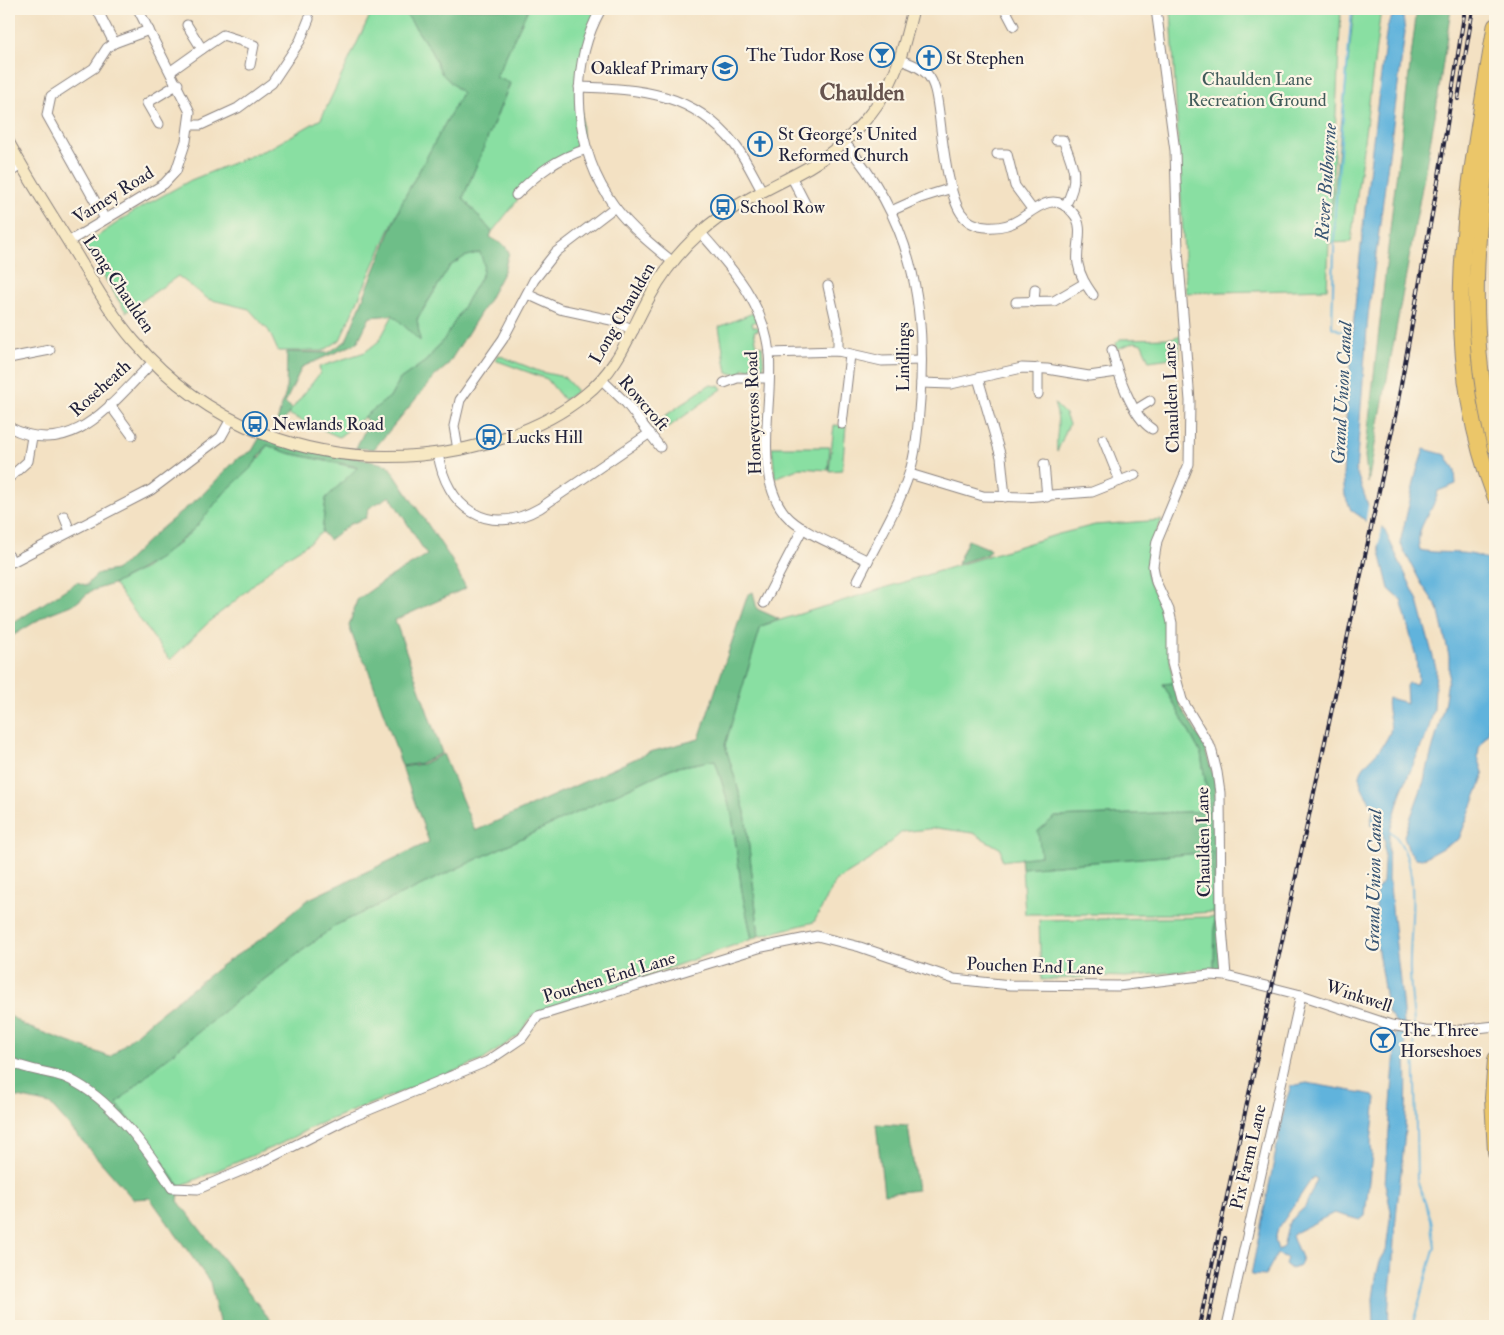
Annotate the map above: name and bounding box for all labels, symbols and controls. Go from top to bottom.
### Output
bar icon: The Tudor Rose [869,42,895,68]
place label: The Tudor Rose [746,44,864,67]
church icon: St Stephen [916,45,942,71]
place label: St Stephen [946,47,1024,70]
school or university icon: Oakleaf Primary [712,55,738,81]
place label: Oakleaf Primary [590,57,709,80]
park label: Chaulden Lane Recreation Ground [1187,68,1327,112]
district label: Chaulden [820,79,905,107]
water label: River Bulbourne [1310,122,1342,243]
place label: St George's United Reformed Church [778,123,917,167]
church icon: St George's United Reformed Church [747,131,773,157]
street label: Varney Road [68,161,158,229]
bus stop icon: School Row [710,194,736,220]
place label: School Row [740,196,826,219]
street label: Long Chaulden [77,231,160,338]
street label: Long Chaulden [584,258,661,368]
water label: Grand Union Canal [1326,320,1358,465]
street label: Lindlings [892,322,915,392]
street label: Chaulden Lane [1158,342,1185,454]
street label: Honeycross Road [740,350,767,475]
street label: Roseheath [65,354,136,422]
street label: Rowcroft [613,371,674,436]
bus stop icon: Newlands Road [242,411,268,437]
place label: Newlands Road [272,413,384,436]
bus stop icon: Lucks Hill [476,424,502,450]
place label: Lucks Hill [506,426,583,449]
street label: Chaulden Lane [1191,786,1216,897]
water label: Grand Union Canal [1361,808,1387,953]
street label: Pouchen End Lane [540,946,679,1009]
street label: Pouchen End Lane [966,953,1105,980]
street label: Winkwell [1322,975,1395,1018]
place label: The Three Horseshoes [1400,1019,1482,1063]
bar icon: The Three Horseshoes [1370,1027,1396,1053]
street label: Pix Farm Lane [1225,1102,1272,1212]

